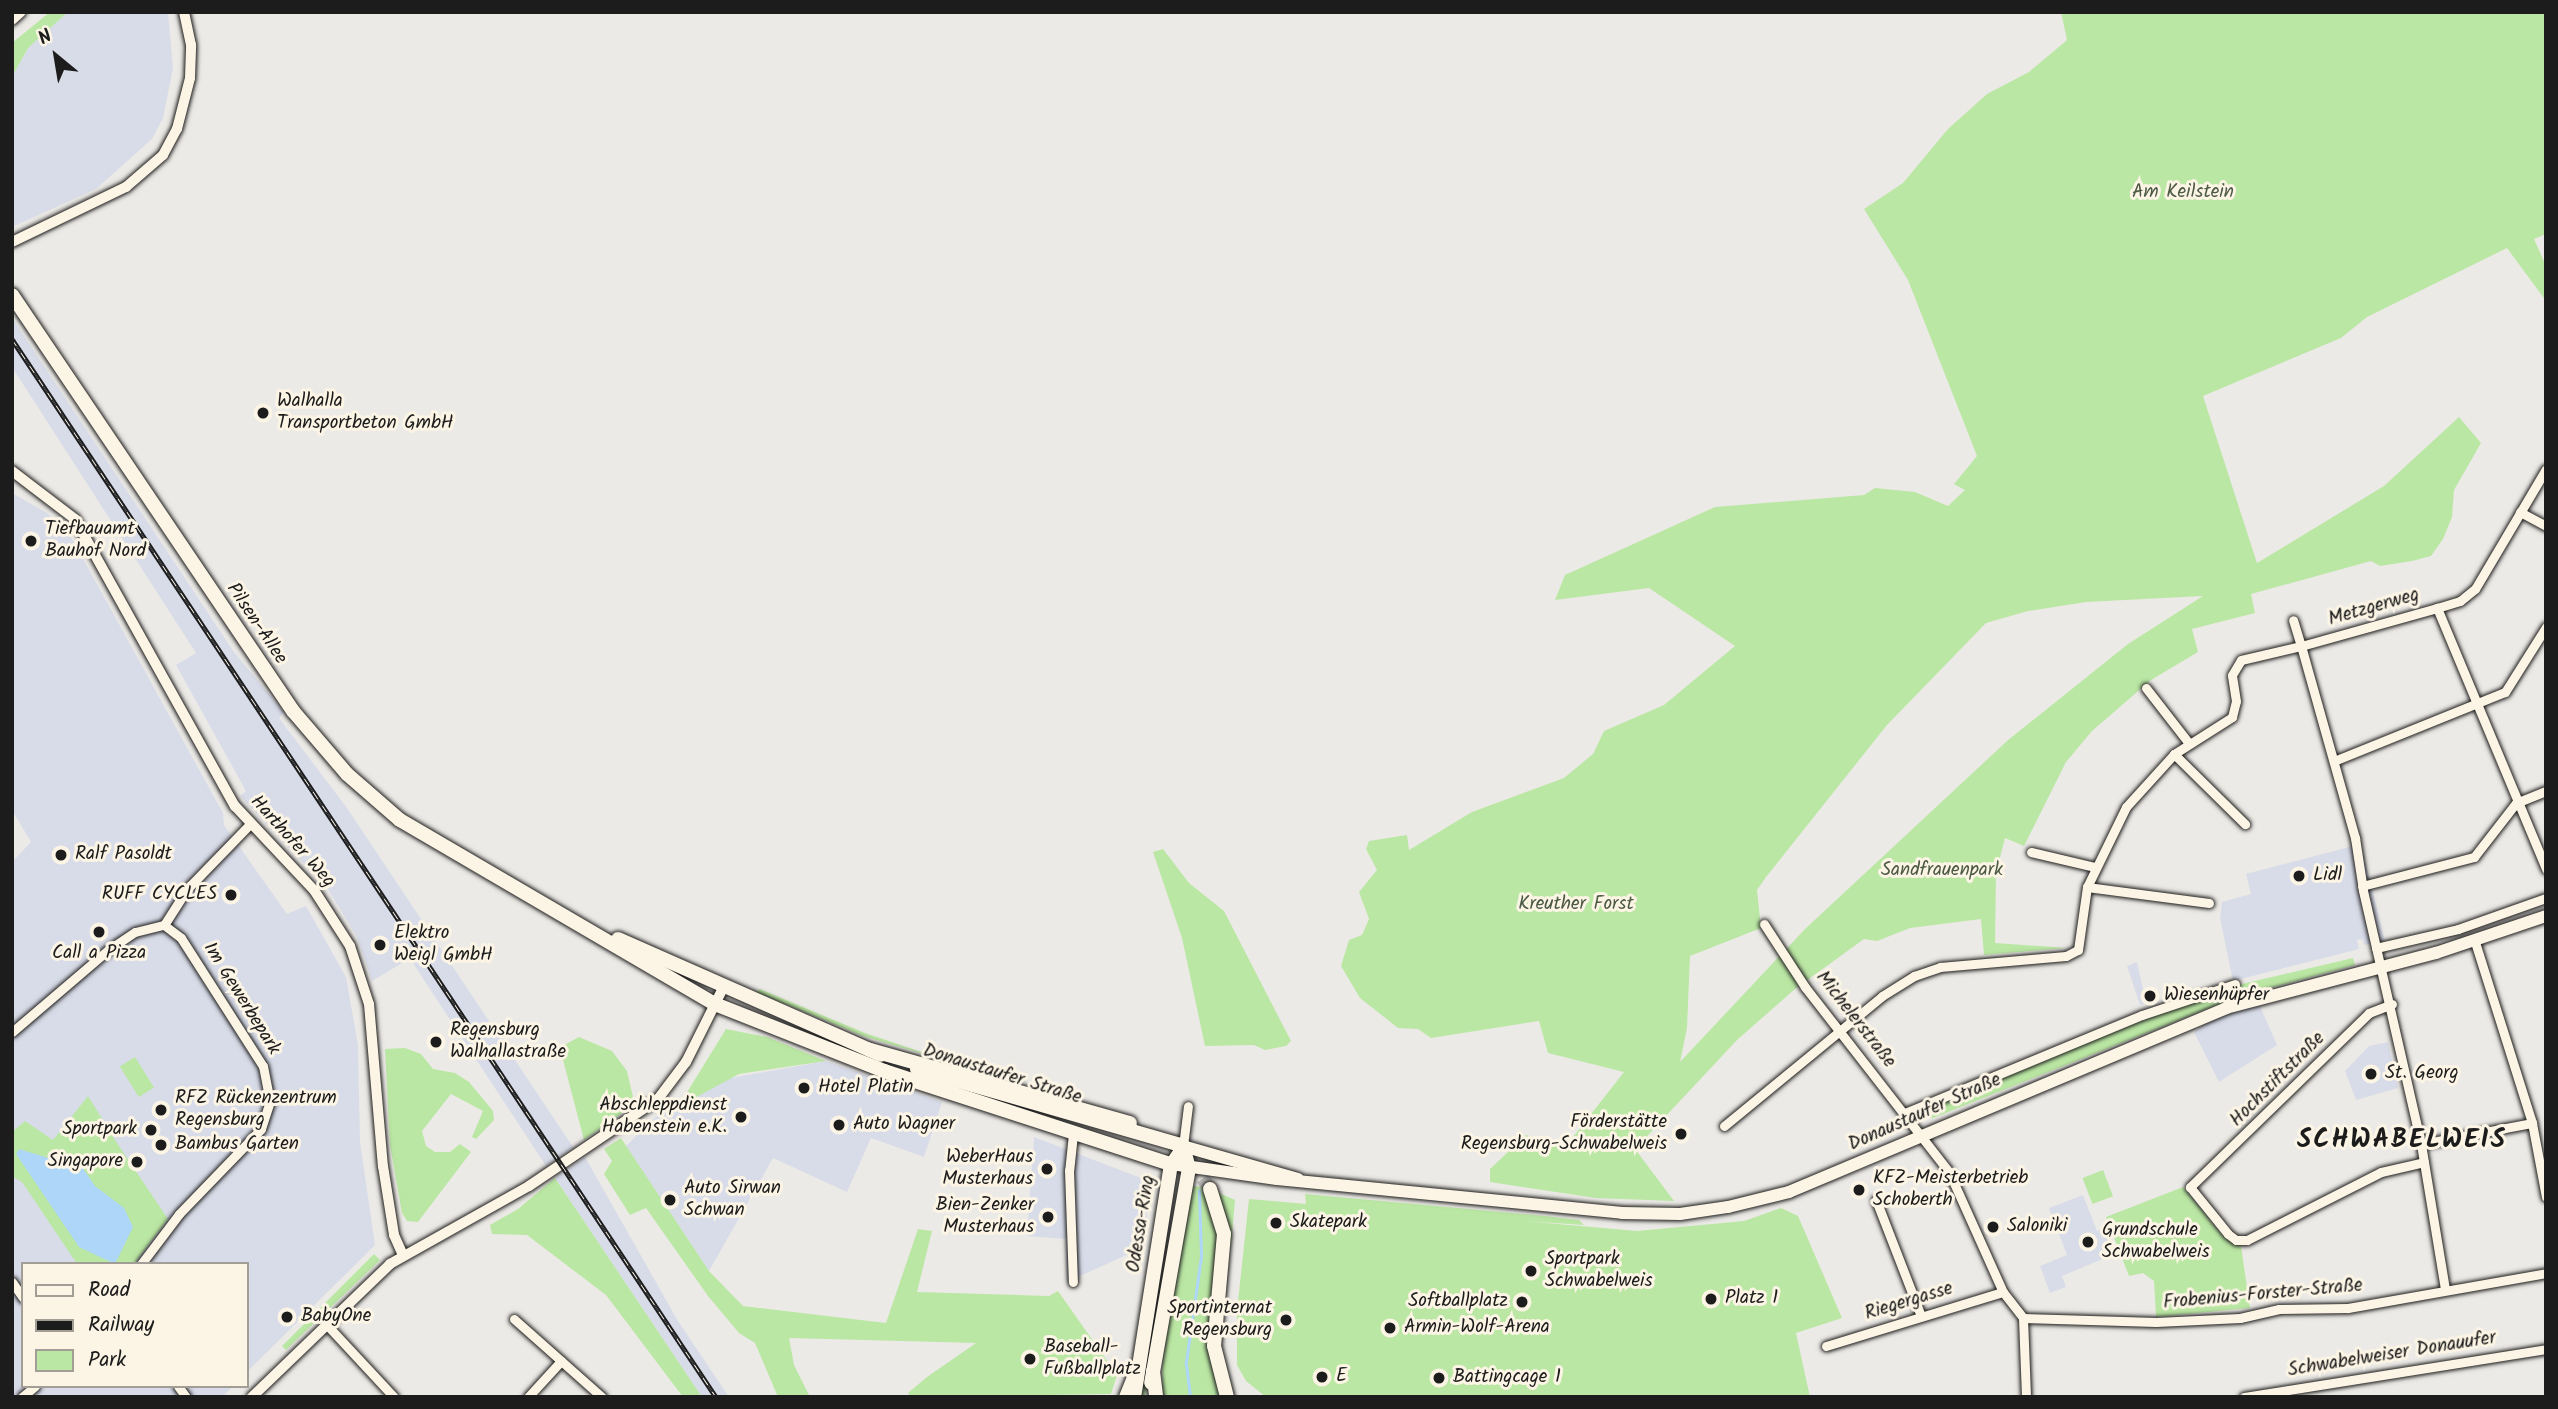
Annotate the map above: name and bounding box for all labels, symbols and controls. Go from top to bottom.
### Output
north arrow [21,21,91,91]
text: N [33,22,58,54]
park label: Am Keilstein [2132,182,2234,204]
place label: Walhalla Transportbeton GmbH [277,391,454,435]
marker: Walhalla Transportbeton GmbH [255,405,271,421]
place label: Tiefbauamt Bauhof Nord [45,519,146,563]
marker: Tiefbauamt Bauhof Nord [23,533,39,549]
street label: Pilsen-Allee [221,579,291,669]
street label: Metzgerweg [2326,584,2422,632]
street label: Harthofer Weg [245,791,339,893]
place label: Ralf Pasoldt [75,844,172,866]
marker: Ralf Pasoldt [53,847,69,863]
park label: Sandfrauenpark [1881,860,2003,882]
place label: Lidl [2313,865,2342,887]
marker: Lidl [2291,868,2307,884]
place label: RUFF CYCLES [102,884,217,906]
marker: RUFF CYCLES [223,887,239,903]
park label: Kreuther Forst [1518,894,1634,916]
place label: Elektro Weigl GmbH [394,923,493,967]
marker: Call a Pizza [91,924,107,940]
marker: Elektro Weigl GmbH [372,937,388,953]
street label: Im Gewerbepark [197,939,285,1059]
place label: Call a Pizza [52,943,146,965]
street label: Michelerstraße [1810,967,1900,1073]
place label: Wiesenhüpfer [2164,985,2269,1007]
marker: Wiesenhüpfer [2142,988,2158,1004]
place label: Regensburg Walhallastraße [450,1020,566,1064]
street label: Hochstiftstraße [2226,1028,2330,1132]
marker: Regensburg Walhallastraße [428,1034,444,1050]
street label: Donaustaufer Straße [920,1040,1084,1110]
place label: St. Georg [2385,1063,2459,1085]
marker: St. Georg [2363,1066,2379,1082]
street label: Donaustaufer Straße [1845,1069,2005,1157]
place label: Hotel Platin [818,1077,913,1099]
marker: Hotel Platin [796,1080,812,1096]
place label: RFZ Rückenzentrum Regensburg [175,1088,337,1132]
place label: Abschleppdienst Habenstein e.K. [599,1095,727,1139]
marker: RFZ Rückenzentrum Regensburg [153,1102,169,1118]
marker: Abschleppdienst Habenstein e.K. [733,1109,749,1125]
place label: Förderstätte Regensburg-Schwabelweis [1461,1112,1667,1156]
place label: Auto Wagner [853,1114,955,1136]
marker: Auto Wagner [831,1117,847,1133]
place label: Sportpark [62,1119,137,1141]
marker: Sportpark [143,1122,159,1138]
district label: SCHWABELWEIS [2299,1125,2505,1157]
marker: Förderstätte Regensburg-Schwabelweis [1673,1126,1689,1142]
place label: Bambus Garten [175,1134,299,1156]
marker: Bambus Garten [153,1137,169,1153]
place label: WeberHaus Musterhaus [942,1147,1033,1191]
place label: Singapore [48,1151,123,1173]
marker: Singapore [129,1154,145,1170]
marker: WeberHaus Musterhaus [1039,1161,1055,1177]
place label: KFZ-Meisterbetrieb Schoberth [1873,1168,2028,1212]
street label: Odessa-Ring [1123,1174,1161,1274]
place label: Auto Sirwan Schwan [684,1178,781,1222]
marker: KFZ-Meisterbetrieb Schoberth [1851,1182,1867,1198]
marker: Auto Sirwan Schwan [662,1192,678,1208]
place label: Bien-Zenker Musterhaus [936,1195,1034,1239]
marker: Bien-Zenker Musterhaus [1040,1209,1056,1225]
place label: Skatepark [1290,1212,1367,1234]
marker: Skatepark [1268,1215,1284,1231]
place label: Saloniki [2007,1216,2067,1238]
marker: Saloniki [1985,1219,2001,1235]
place label: Grundschule Schwabelweis [2102,1220,2210,1264]
marker: Grundschule Schwabelweis [2080,1234,2096,1250]
place label: Sportpark Schwabelweis [1545,1249,1653,1293]
legend [21,1262,248,1388]
marker: Sportpark Schwabelweis [1523,1263,1539,1279]
text: Road [88,1274,130,1307]
street label: Frobenius-Forster-Straße [2162,1275,2364,1315]
street label: Riegergasse [1862,1278,1956,1326]
place label: Platz 1 [1725,1288,1778,1310]
place label: Softballplatz [1408,1291,1508,1313]
marker: Platz 1 [1703,1291,1719,1307]
marker: Softballplatz [1514,1294,1530,1310]
place label: Sportinternat Regensburg [1167,1298,1272,1342]
place label: BabyOne [301,1306,371,1328]
text: Railway [88,1309,154,1342]
marker: BabyOne [279,1309,295,1325]
marker: Sportinternat Regensburg [1278,1312,1294,1328]
place label: Armin-Wolf-Arena [1404,1317,1550,1339]
marker: Armin-Wolf-Arena [1382,1320,1398,1336]
street label: Schwabelweiser Donauufer [2286,1327,2498,1383]
place label: Baseball- Fußballplatz [1044,1337,1141,1381]
text: Park [88,1344,126,1377]
marker: Baseball- Fußballplatz [1022,1351,1038,1367]
place label: E [1336,1366,1347,1388]
place label: Battingcage 1 [1453,1367,1561,1389]
marker: E [1314,1369,1330,1385]
marker: Battingcage 1 [1431,1370,1447,1386]

